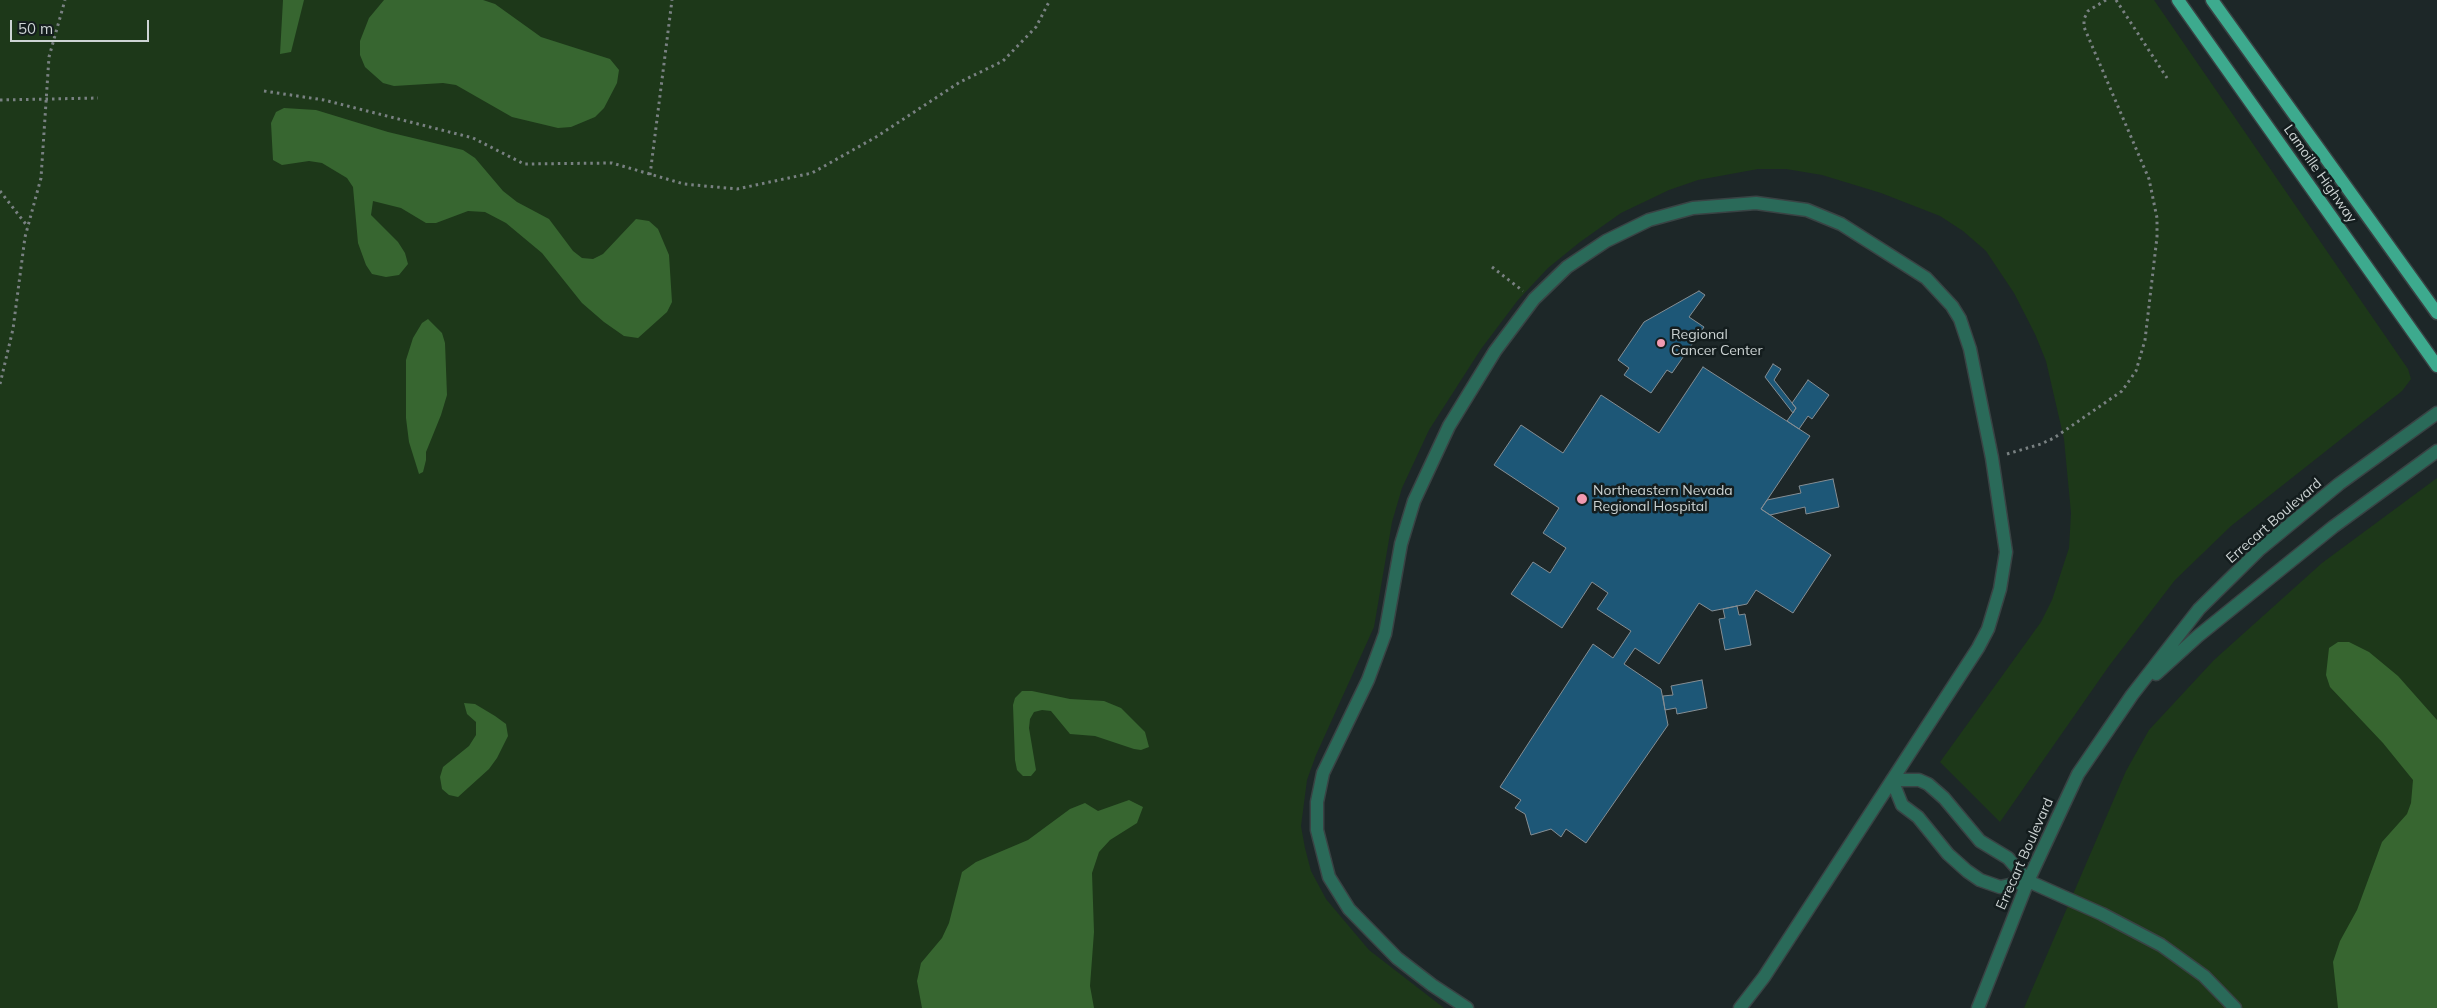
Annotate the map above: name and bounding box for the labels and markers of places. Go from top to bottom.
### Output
place label: Regional Cancer Center [1671,327,1763,360]
marker: Regional Cancer Center [1655,337,1667,349]
place label: Northeastern Nevada Regional Hospital [1593,483,1733,516]
marker: Northeastern Nevada Regional Hospital [1575,492,1589,506]

